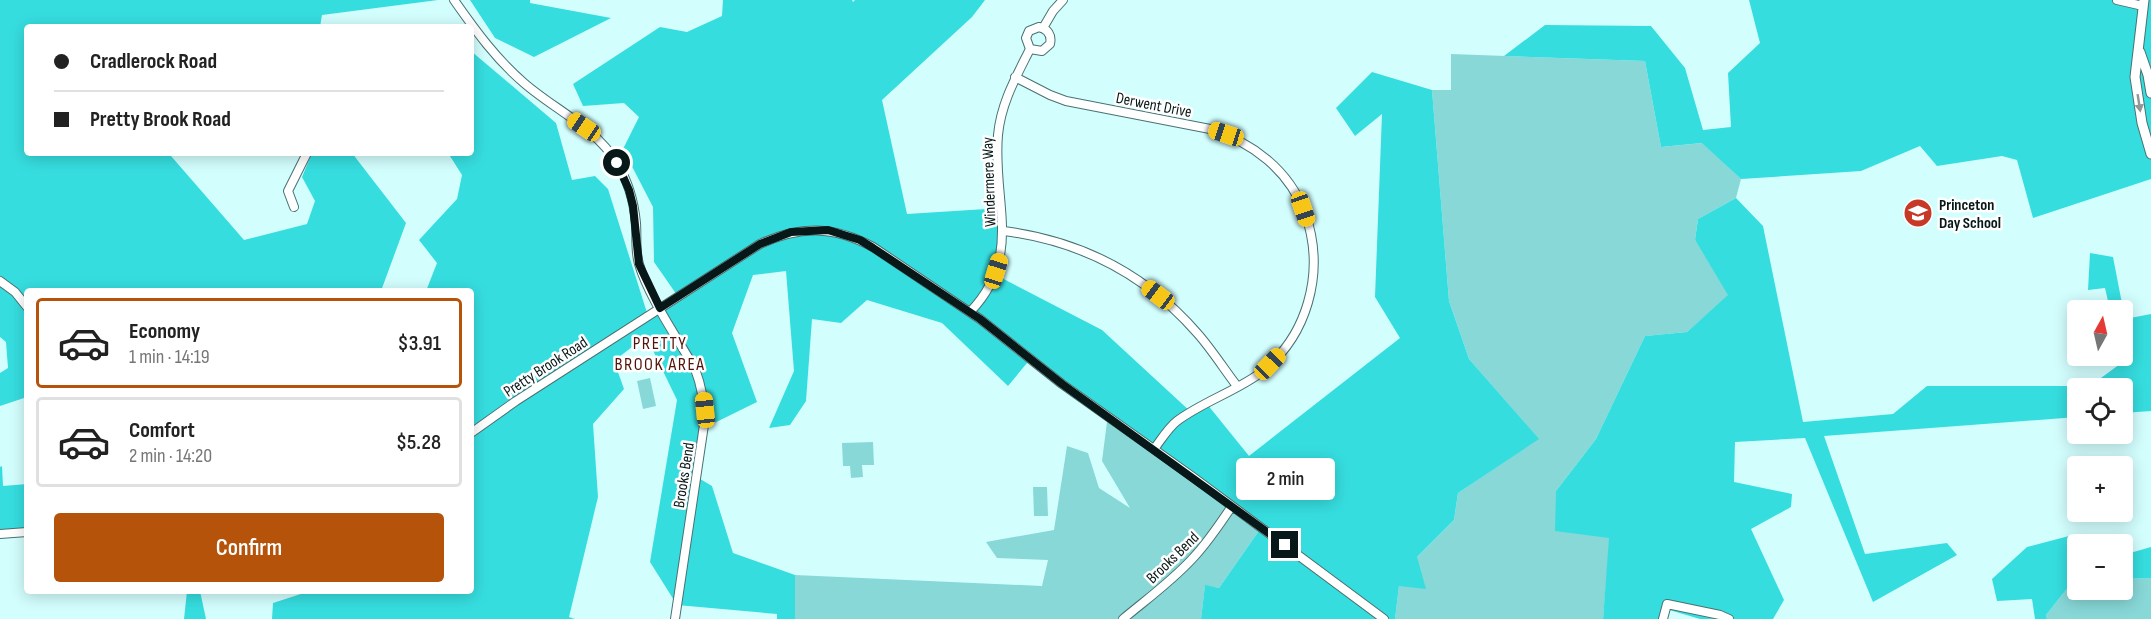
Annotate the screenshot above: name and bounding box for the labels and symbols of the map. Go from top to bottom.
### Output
street label: Derwent Drive [1114,89,1193,122]
one-way arrow [2135,93,2144,112]
car [564,109,604,145]
car [1206,120,1246,148]
street label: Windermere Way [978,137,1001,227]
route start [603,149,630,176]
car [1289,189,1317,229]
place label: Princeton Day School [1939,196,2001,233]
school or university icon: Princeton Day School [1902,197,1934,229]
car [982,251,1010,291]
car [1138,277,1178,313]
north arrow [2067,300,2133,366]
street label: Pretty Brook Road [500,333,591,401]
district label: PRETTY BROOK AREA [615,333,706,375]
car [1251,345,1289,383]
car [694,391,716,429]
street label: Brooks Bend [670,441,699,509]
callout: 2 min [1236,458,1334,500]
street label: Brooks Bend [1143,528,1203,588]
route end [1271,531,1298,558]

